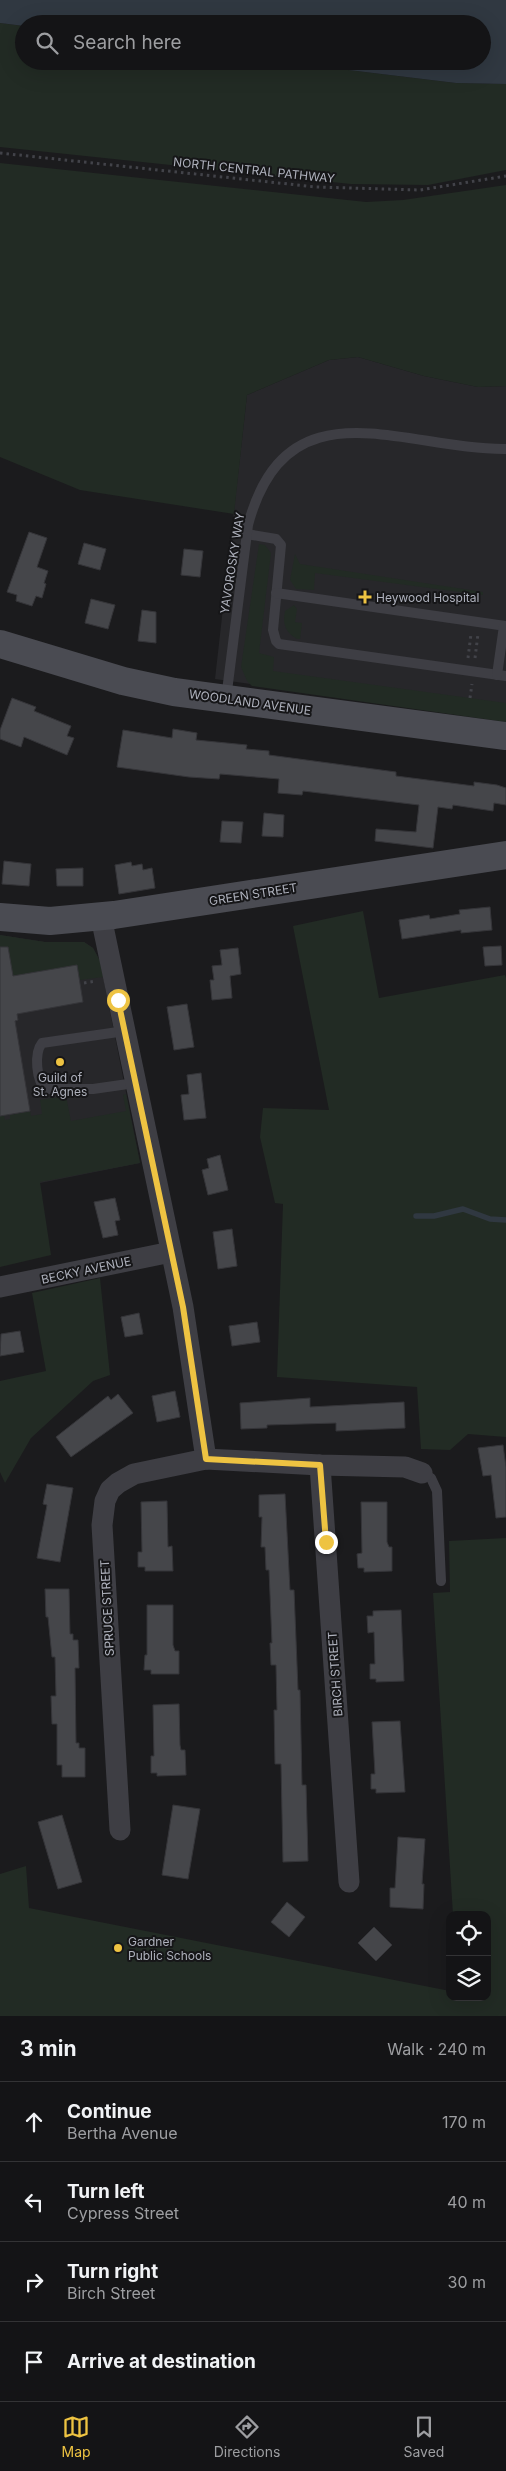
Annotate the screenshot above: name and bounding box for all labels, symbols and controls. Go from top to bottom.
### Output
search box [15,15,491,70]
icon: search [33,29,61,57]
text: Search here [73,31,182,54]
street label: NORTH CENTRAL PATHWAY [173,154,335,186]
street label: YAVOROSKY WAY [217,511,247,615]
marker: Heywood Hospital [358,590,372,604]
place label: Heywood Hospital [376,590,479,605]
street label: WOODLAND AVENUE [188,686,312,718]
street label: GREEN STREET [208,880,298,908]
route start [107,989,130,1012]
marker: Guild of St. Agnes [54,1056,66,1068]
place label: Guild of St. Agnes [33,1070,87,1099]
street label: BECKY AVENUE [40,1253,132,1287]
route end [315,1531,338,1554]
street label: SPRUCE STREET [97,1559,117,1657]
street label: BIRCH STREET [325,1631,345,1717]
map controls [446,1911,491,2001]
button: locate [446,1911,491,1956]
place label: Gardner Public Schools [128,1934,211,1963]
marker: Gardner Public Schools [112,1942,124,1954]
button: layers [446,1956,491,2001]
text: 3 min [20,2036,76,2061]
text: Walk · 240 m [387,2039,486,2059]
text: Continue [67,2100,152,2123]
icon: ahead [20,2108,48,2136]
text: 170 m [442,2112,486,2132]
text: Bertha Avenue [67,2123,177,2143]
text: Turn left [67,2180,145,2203]
icon: left [20,2188,48,2216]
text: 40 m [447,2192,486,2212]
text: Cypress Street [67,2203,179,2223]
text: Turn right [67,2260,158,2283]
icon: right [20,2268,48,2296]
text: 30 m [448,2272,486,2292]
text: Birch Street [67,2283,155,2303]
icon: arrive [20,2348,48,2376]
text: Arrive at destination [67,2350,256,2373]
tab: Map [62,2413,91,2460]
tab: Directions [214,2413,280,2460]
tab: Saved [403,2413,444,2460]

